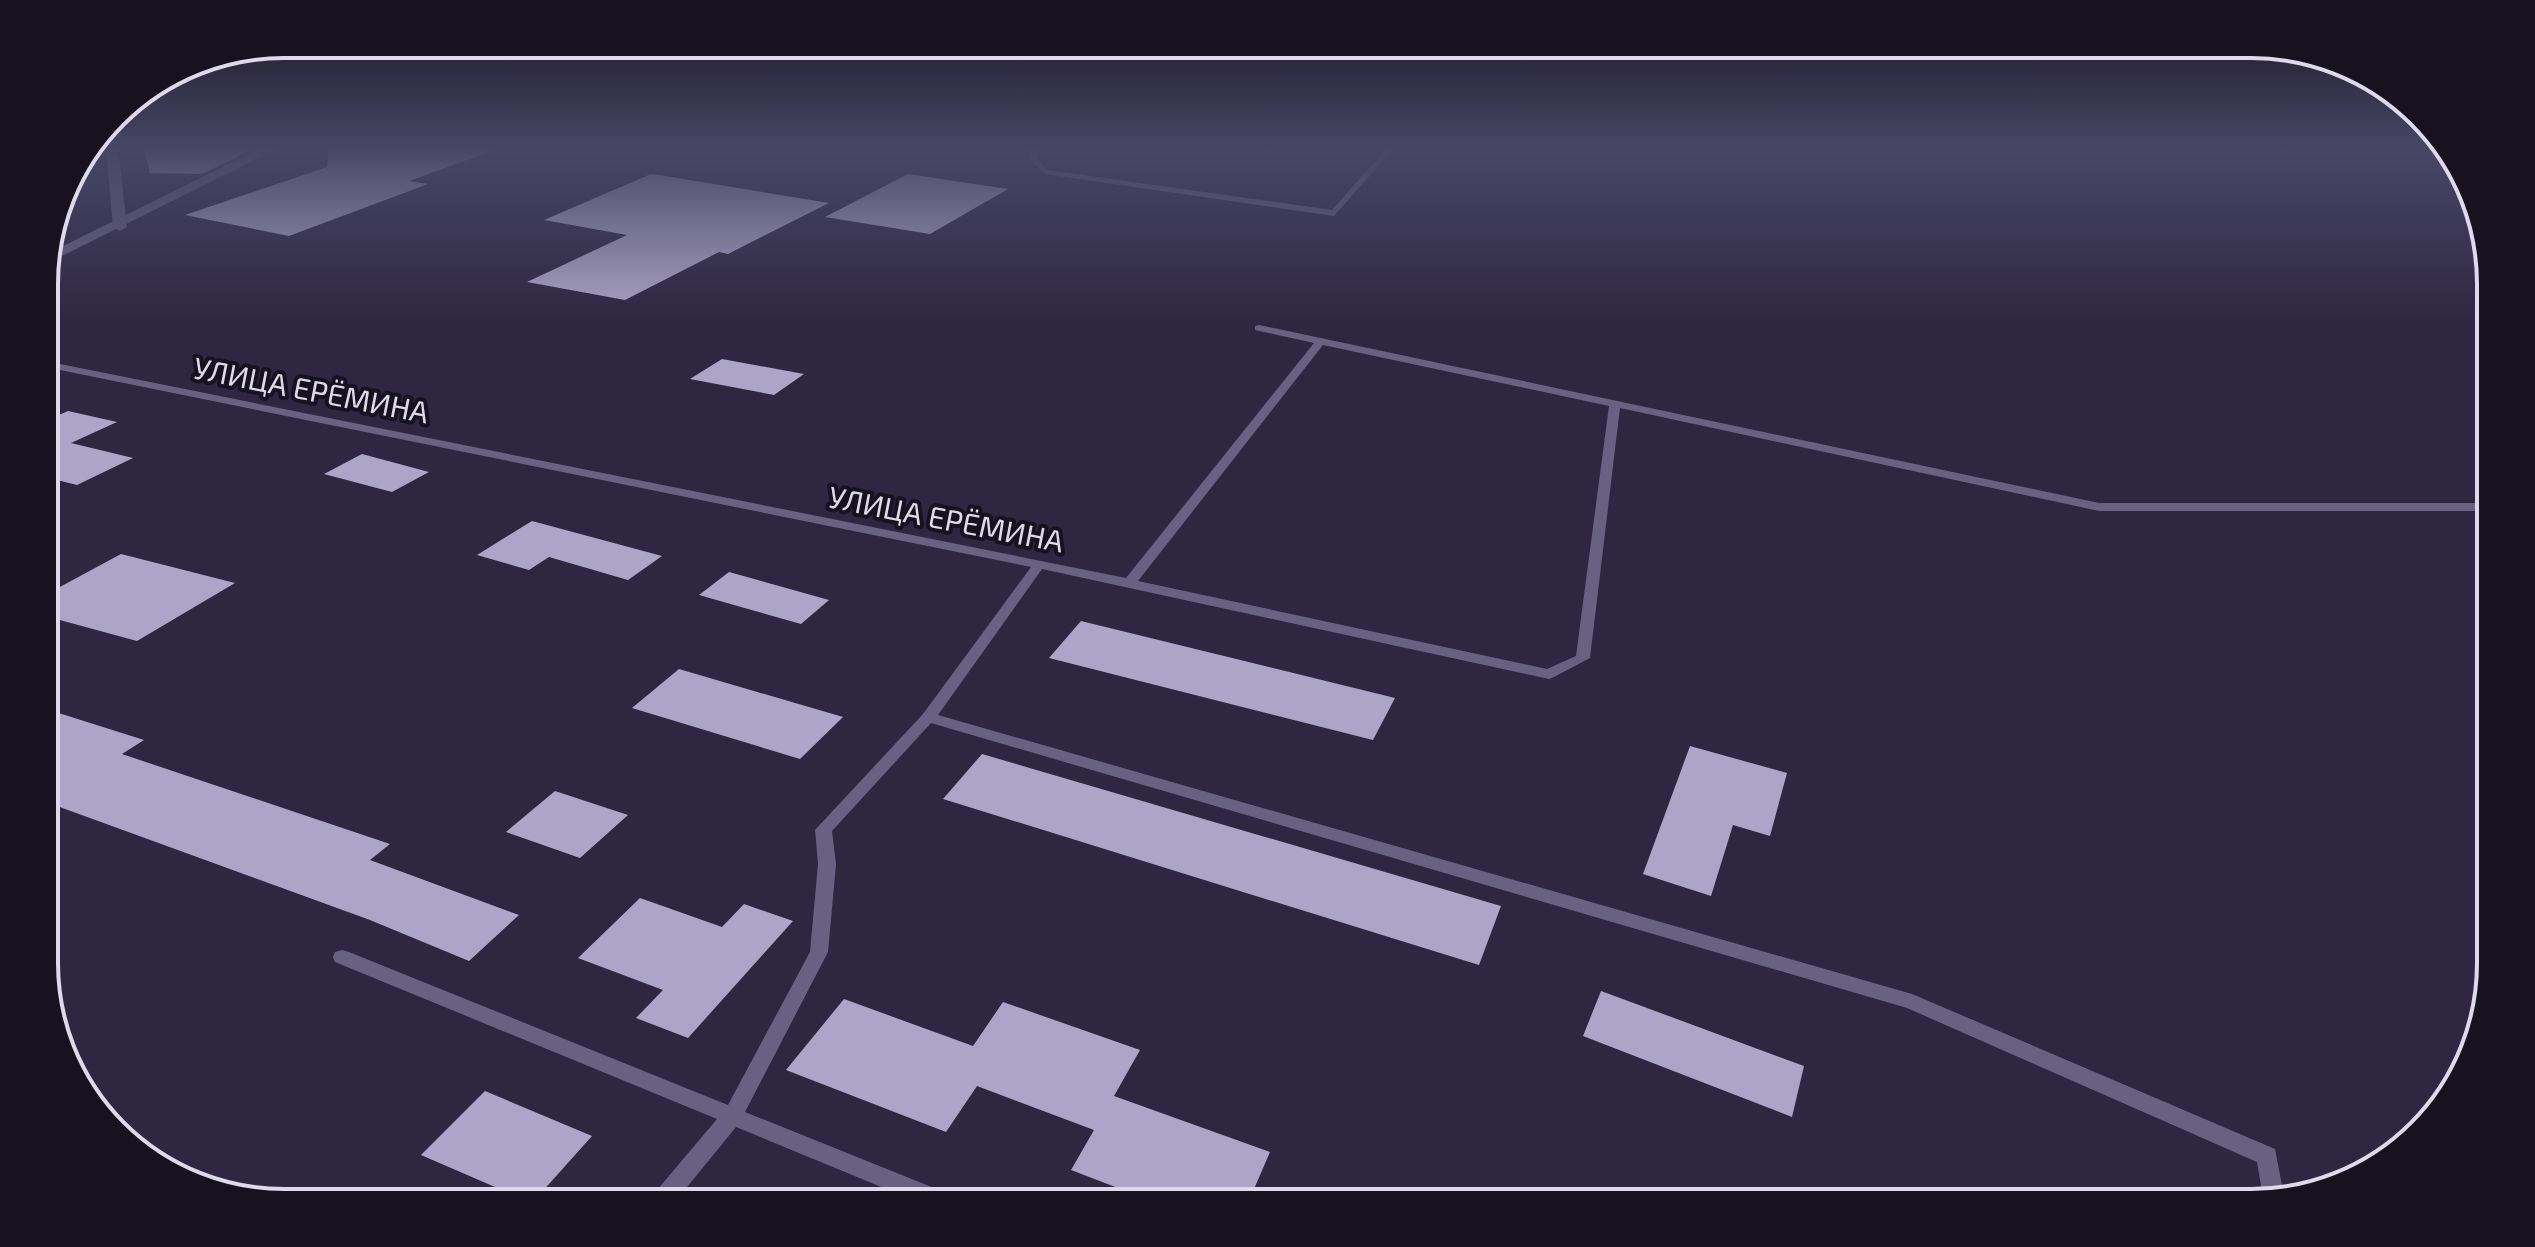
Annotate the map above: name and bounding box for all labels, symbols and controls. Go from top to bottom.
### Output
street label: УЛИЦА ЕРЁМИНА [191,349,432,430]
street label: УЛИЦА ЕРЁМИНА [826,478,1067,559]

